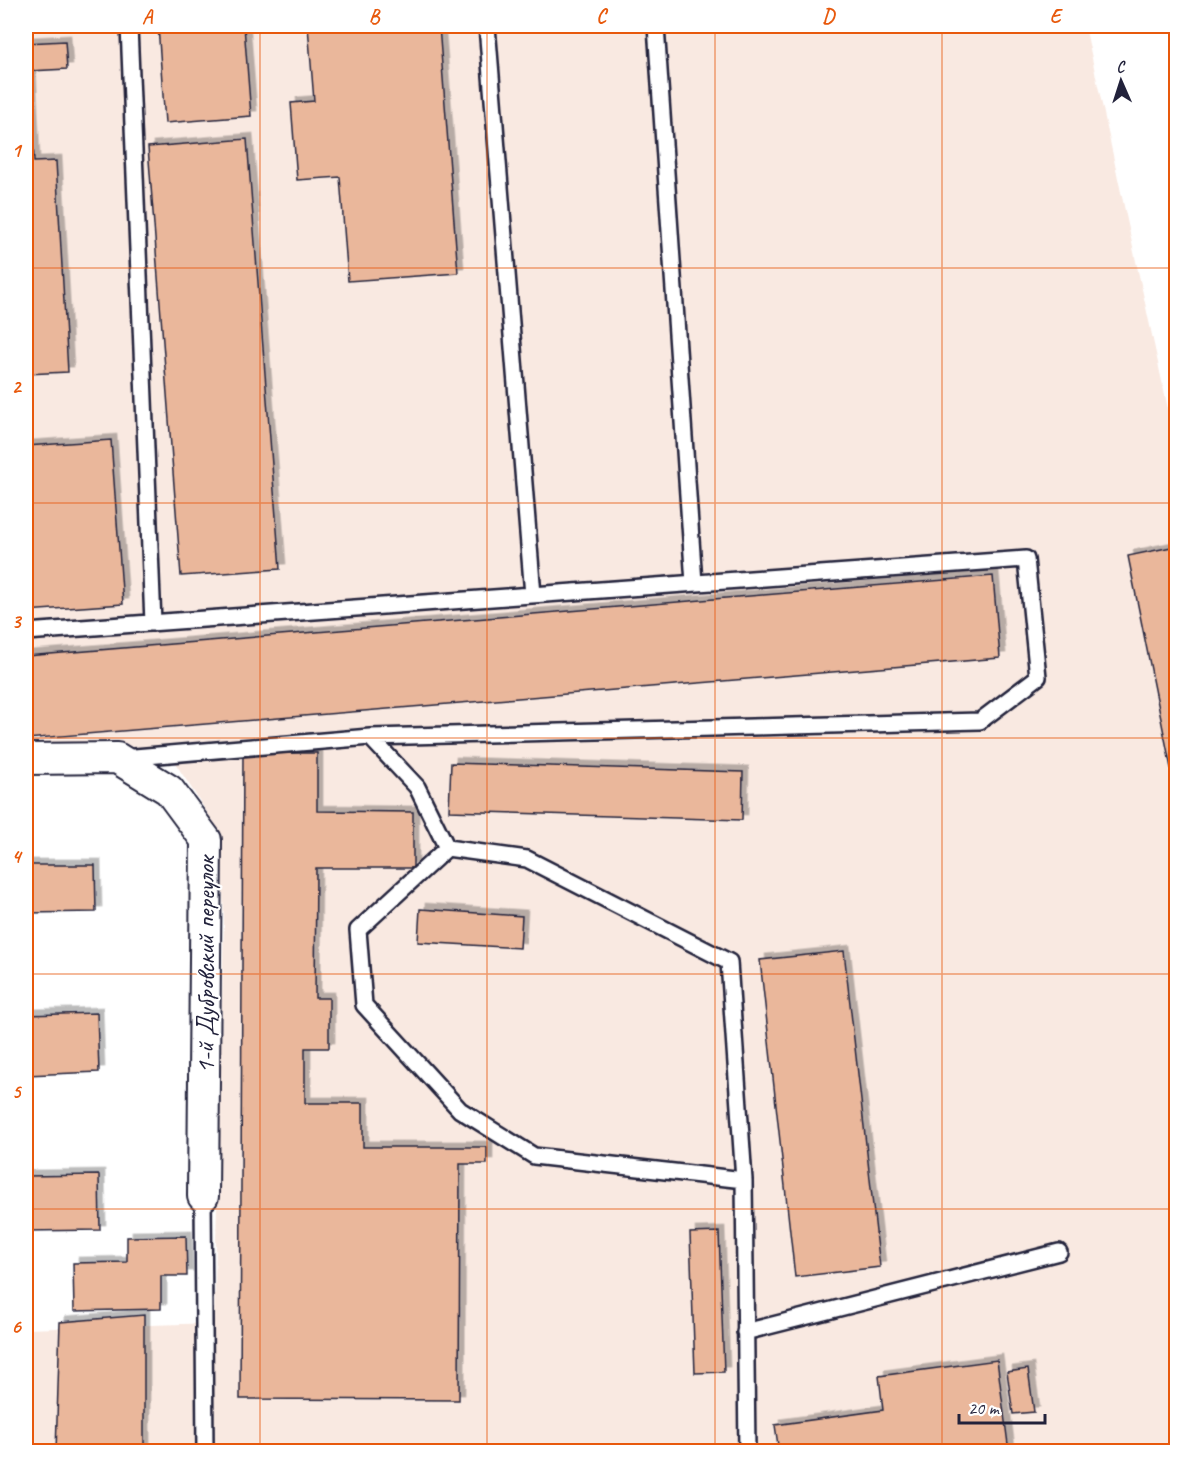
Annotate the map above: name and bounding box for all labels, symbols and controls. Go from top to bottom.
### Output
text: A [142,4,154,29]
text: B [369,4,381,29]
text: C [596,4,608,29]
text: D [822,4,836,29]
text: E [1050,4,1064,29]
north arrow [1091,51,1151,111]
text: С [1116,57,1127,77]
text: 1 [12,138,23,163]
text: 2 [12,374,23,399]
text: 3 [12,609,23,634]
text: 4 [12,844,24,869]
street label: 1-й Дубровский переулок [189,854,222,1074]
text: 5 [12,1079,23,1104]
text: 6 [11,1314,22,1339]
scale bar [959,1387,1044,1425]
text: 20 m [968,1397,1001,1419]

